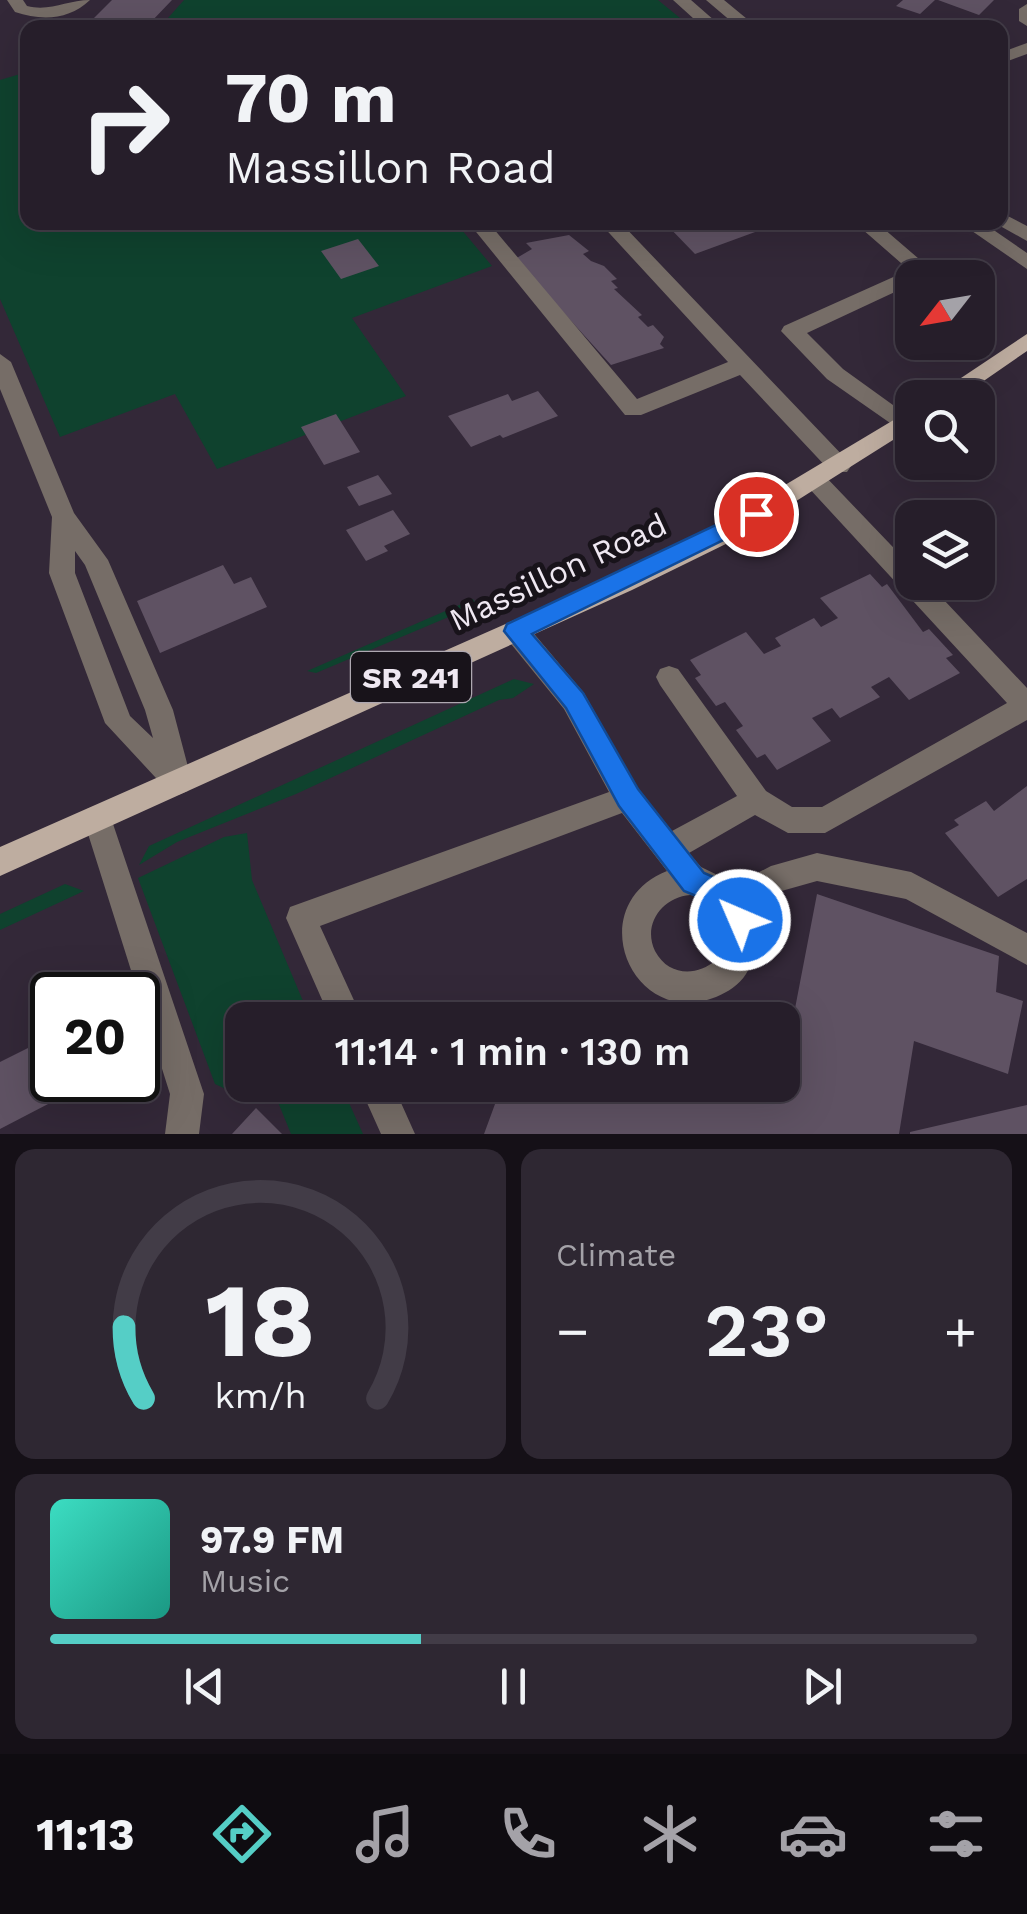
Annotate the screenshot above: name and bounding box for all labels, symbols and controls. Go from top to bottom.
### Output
text: 70 m [225,57,397,139]
icon: right [60,60,190,190]
text: Massillon Road [225,141,556,194]
north arrow [895,260,995,360]
map controls [895,260,995,600]
button: search [895,380,995,480]
pin [714,472,799,557]
icon: arrive [729,487,784,542]
button: layers [895,500,995,600]
street label: Massillon Road [443,505,673,639]
road number: SR 241 [351,652,471,702]
position arrow [688,868,792,972]
speed limit sign: 20 [30,972,160,1102]
text: 11:14 · 1 min · 130 m [335,1030,690,1074]
text: Climate [556,1236,676,1274]
text: 18 [205,1259,316,1381]
text: 23° [704,1286,829,1374]
text: − [556,1299,589,1363]
text: + [944,1299,977,1363]
text: km/h [214,1375,307,1417]
text: 97.9 FM [200,1518,344,1562]
text: Music [200,1562,290,1600]
icon: previous [177,1659,232,1714]
icon: pause [486,1659,541,1714]
icon: next [795,1659,850,1714]
icon: directions [207,1799,277,1869]
icon: music [350,1799,420,1869]
icon: phone [493,1799,563,1869]
icon: climate [635,1799,705,1869]
icon: car [778,1799,848,1869]
icon: filters [921,1799,991,1869]
text: 11:13 [36,1808,135,1861]

